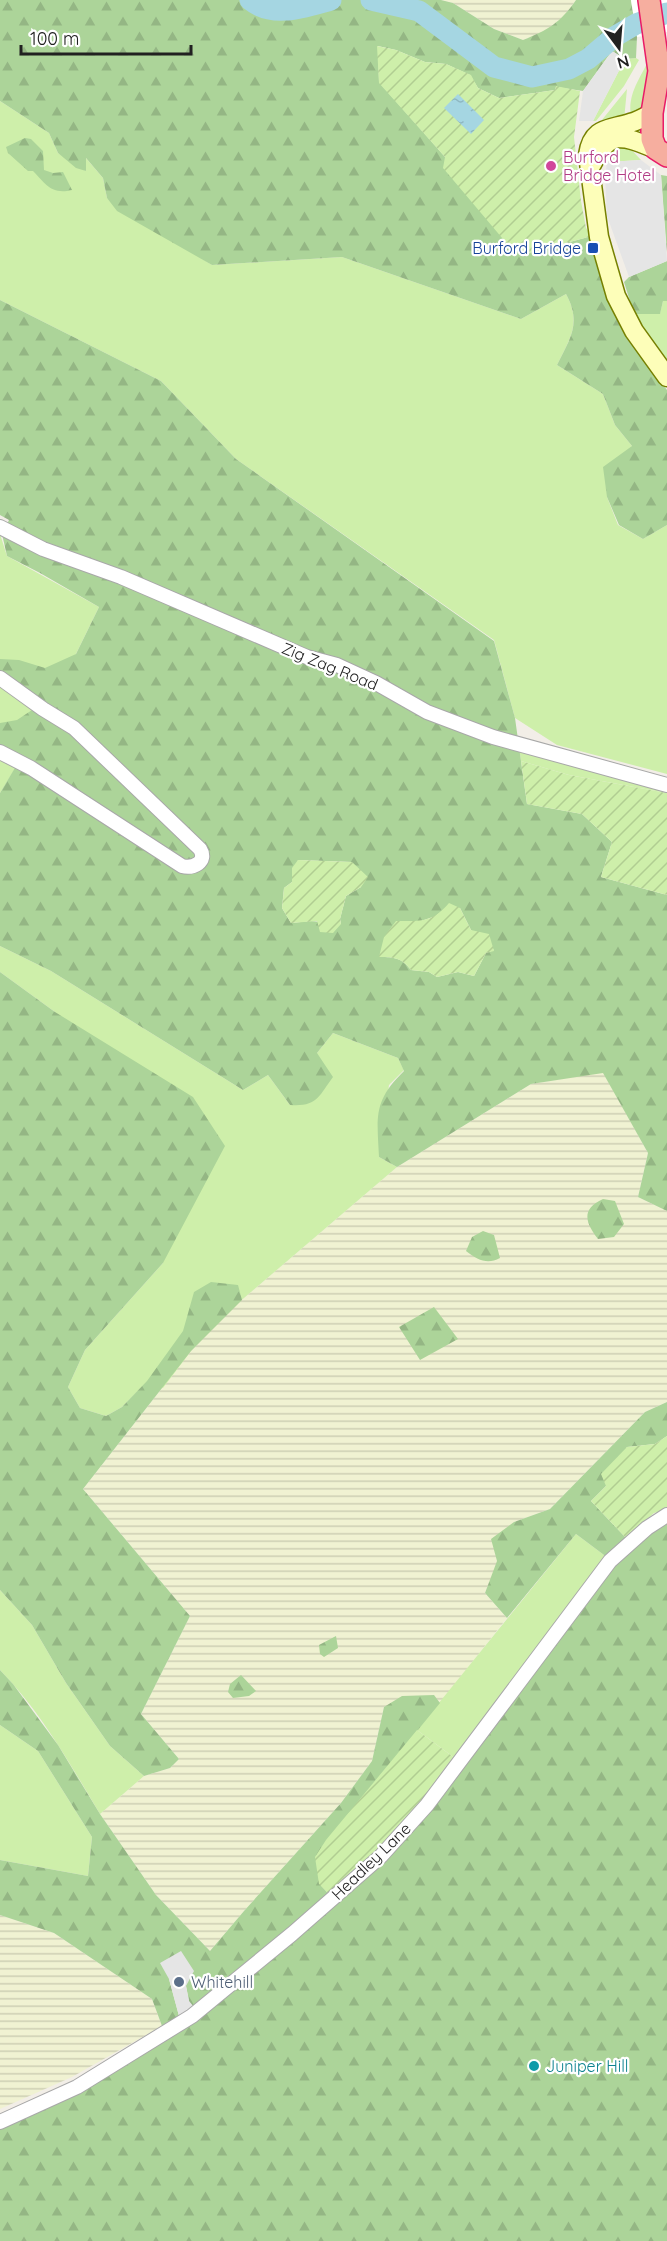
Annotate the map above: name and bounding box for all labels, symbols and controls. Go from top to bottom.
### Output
scale bar [21,18,190,56]
north arrow [589,18,649,78]
text: 100 m [30,27,79,50]
text: N [615,51,632,74]
place label: Burford Bridge Hotel [563,147,655,185]
marker: Burford Bridge Hotel [544,159,558,173]
place label: Burford Bridge [472,238,581,258]
marker: Burford Bridge [586,241,600,255]
street label: Zig Zag Road [279,638,381,694]
street label: Headley Lane [327,1818,415,1904]
place label: Whitehill [191,1972,253,1992]
marker: Whitehill [172,1975,186,1989]
place label: Juniper Hill [546,2056,629,2076]
marker: Juniper Hill [527,2059,541,2073]

